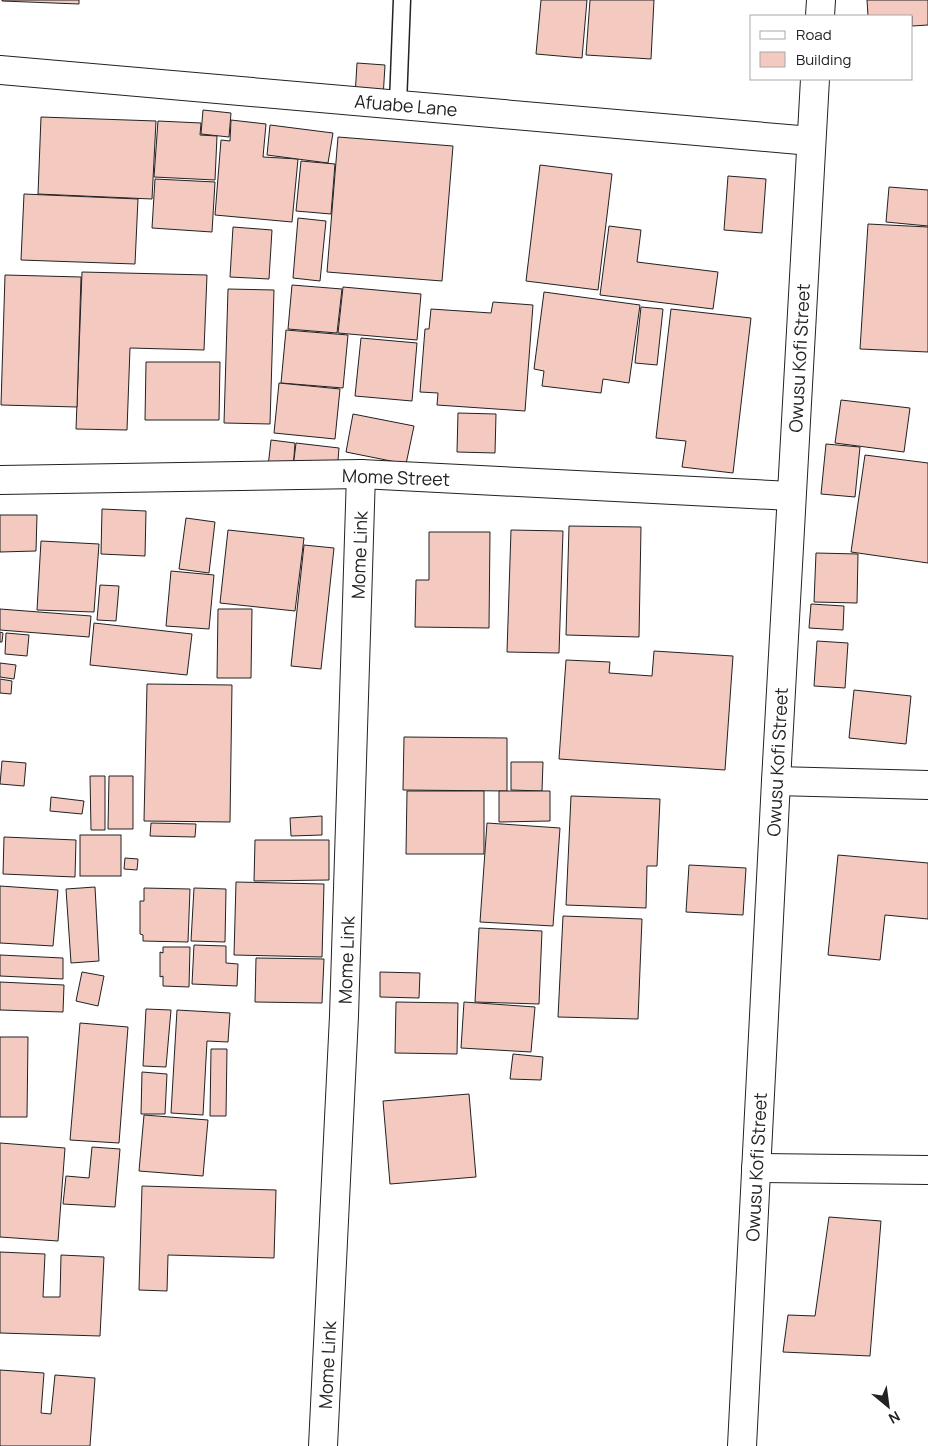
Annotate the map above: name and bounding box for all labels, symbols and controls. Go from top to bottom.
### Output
legend [750,15,913,80]
text: Road [796,24,832,45]
text: Building [796,49,851,70]
street label: Afuabe Lane [354,89,458,121]
street label: Owusu Kofi Street [783,283,815,433]
street label: Mome Street [342,463,450,491]
street label: Mome Link [345,509,373,599]
street label: Owusu Kofi Street [761,687,793,837]
street label: Mome Link [332,914,360,1004]
street label: Owusu Kofi Street [740,1092,772,1242]
street label: Mome Link [313,1319,341,1410]
north arrow [863,1381,913,1431]
text: N [886,1407,904,1429]

